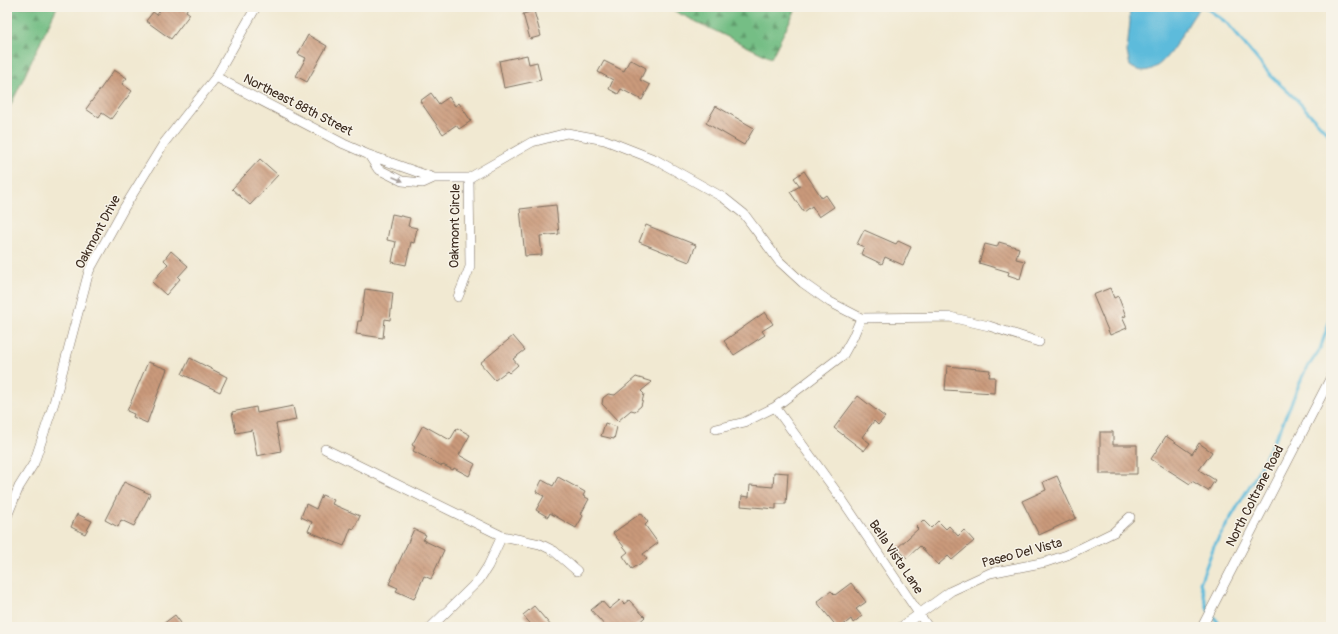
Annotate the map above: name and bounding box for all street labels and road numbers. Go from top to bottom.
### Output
street label: Northeast 88th Street [241,70,356,140]
street label: Oakmont Circle [446,183,464,268]
street label: Oakmont Drive [72,192,124,272]
street label: North Coltrane Road [1223,443,1287,549]
street label: Bella Vista Lane [865,517,927,597]
street label: Paseo Del Vista [980,535,1064,571]

